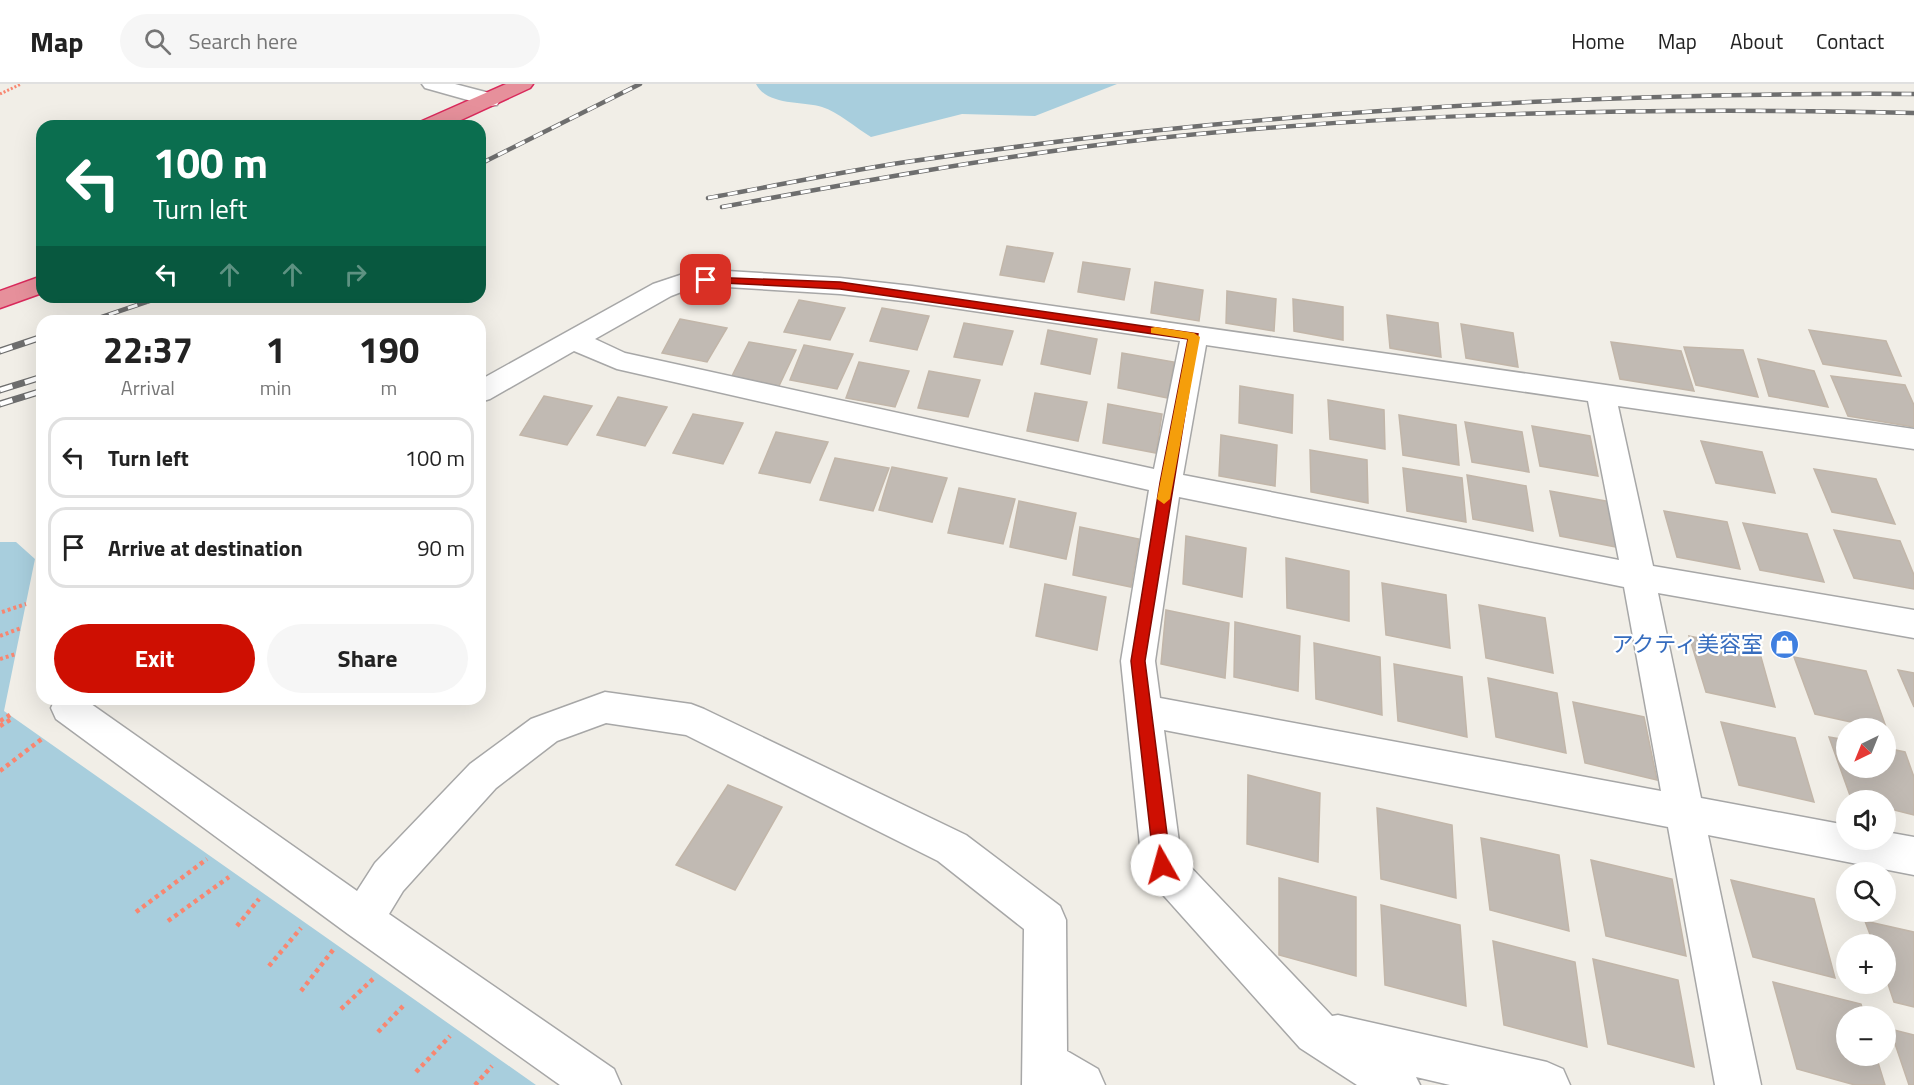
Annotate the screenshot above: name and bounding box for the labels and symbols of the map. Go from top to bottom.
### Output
pin [680,254,731,305]
place label: アクティ美容室 [1611,627,1763,661]
shop icon: アクティ美容室 [1768,628,1800,660]
north arrow [1836,718,1896,778]
position arrow [1130,833,1194,897]

